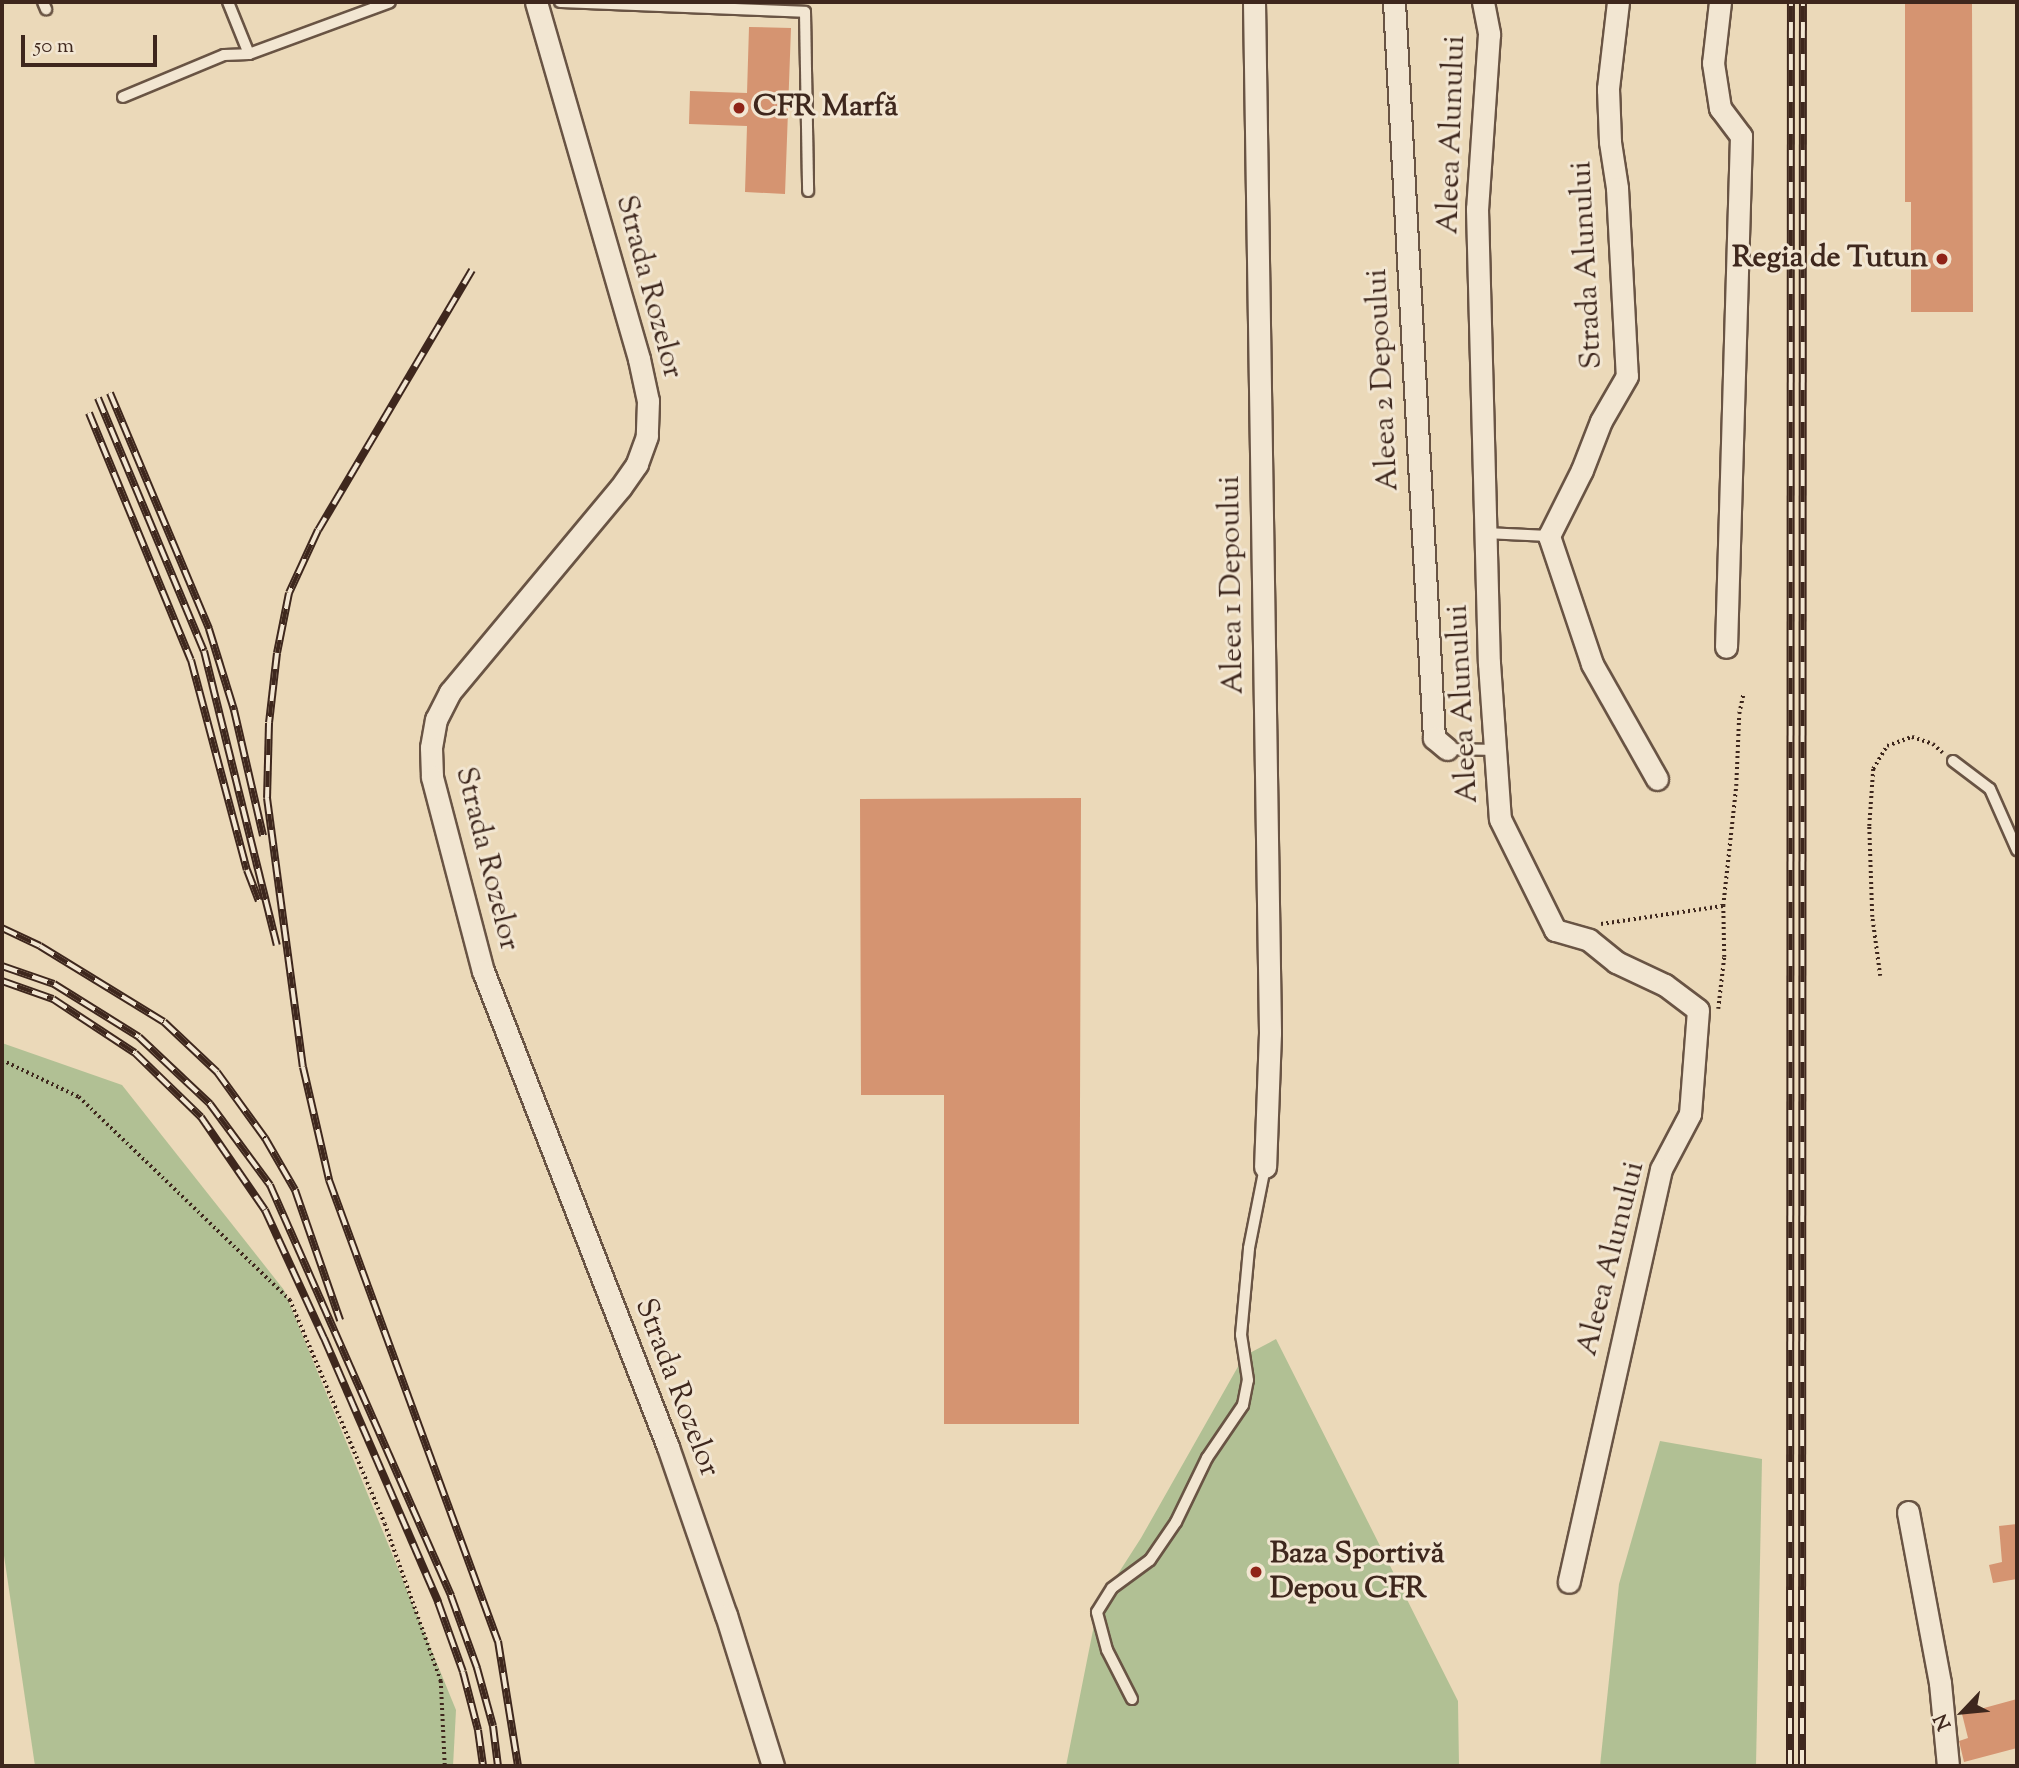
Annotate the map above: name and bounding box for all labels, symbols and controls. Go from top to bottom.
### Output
scale bar [24,21,161,65]
text: 50 m [34,32,74,62]
street label: Aleea Alunului [1432,35,1474,235]
place label: CFR Marfă [753,90,898,126]
marker: CFR Marfă [731,100,747,116]
street label: Strada Alunului [1565,160,1611,370]
street label: Strada Rozelor [606,192,690,382]
place label: Regia de Tutun [1732,241,1928,277]
marker: Regia de Tutun [1934,251,1950,267]
street label: Aleea 2 Depoului [1360,268,1408,492]
street label: Aleea 1 Depoului [1213,475,1253,695]
street label: Aleea Alunului [1441,604,1487,804]
street label: Strada Rozelor [446,763,526,955]
street label: Aleea Alunului [1570,1158,1654,1360]
street label: Strada Rozelor [626,1294,726,1482]
place label: Baza Sportivă Depou CFR [1270,1537,1445,1608]
marker: Baza Sportivă Depou CFR [1248,1564,1264,1580]
north arrow [1928,1677,1998,1747]
text: N [1928,1709,1959,1734]

